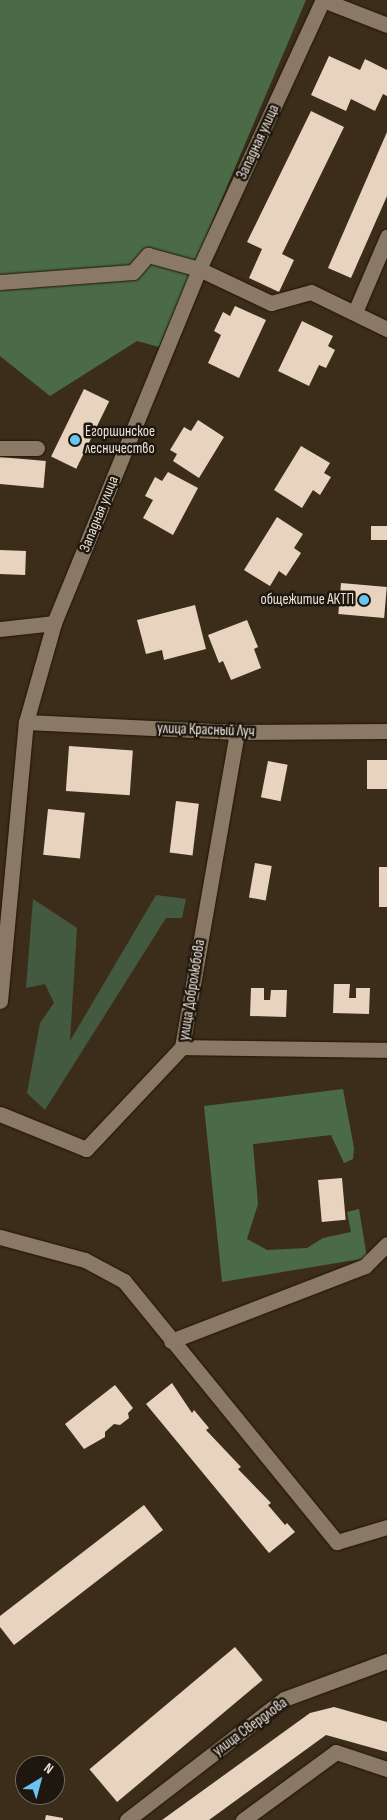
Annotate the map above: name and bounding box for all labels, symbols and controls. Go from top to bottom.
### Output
street label: Западная улица [233,102,283,182]
place label: Егоршинское лесничество [85,422,155,457]
marker: Егоршинское лесничество [69,434,81,446]
street label: Западная улица [76,473,122,555]
place label: общежитие АКТП [260,591,354,609]
marker: общежитие АКТП [358,594,370,606]
street label: улица Красный Луч [157,719,255,741]
street label: улица Добролюбова [175,938,209,1042]
street label: улица Свердлова [209,1694,291,1760]
north arrow [15,1755,65,1805]
text: N [41,1759,57,1777]

